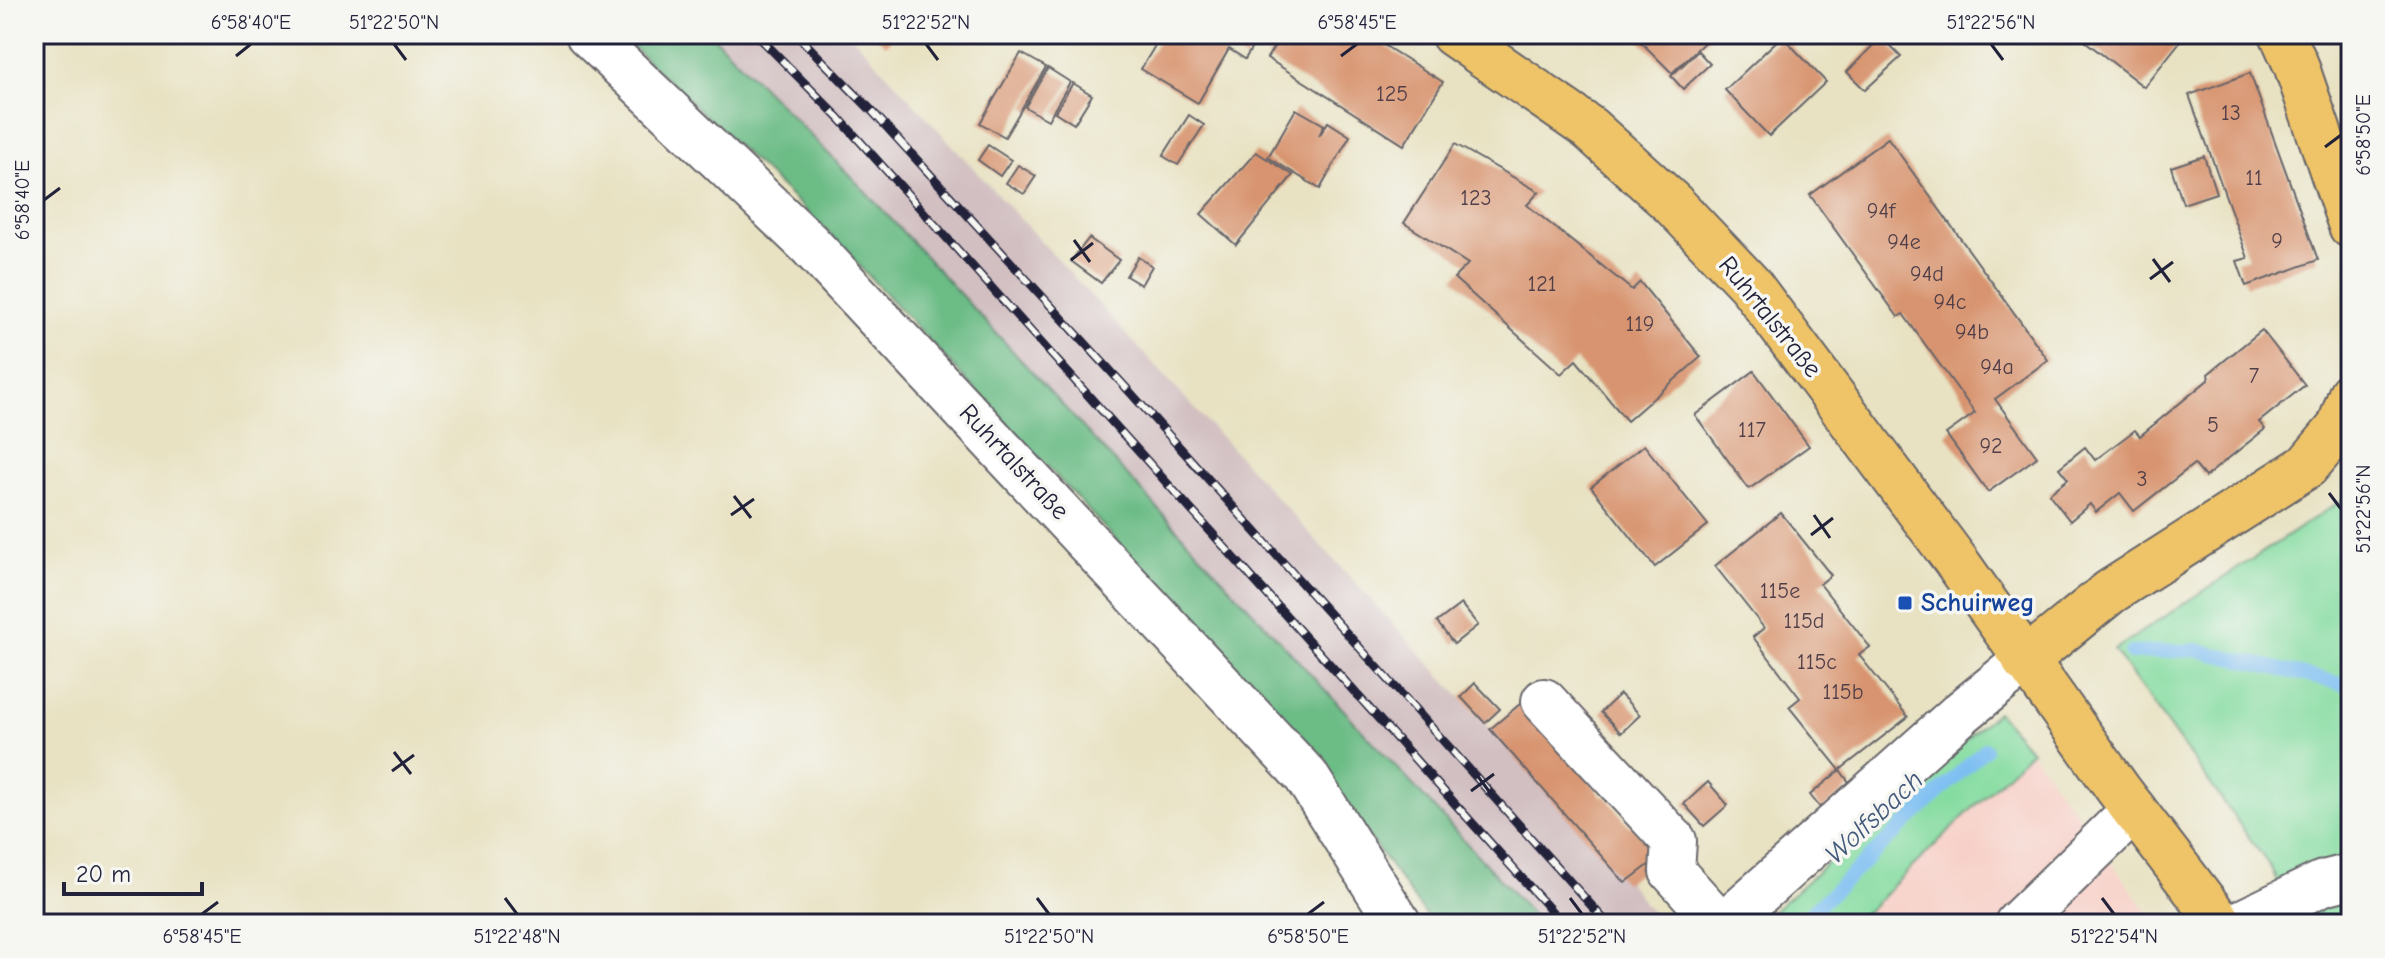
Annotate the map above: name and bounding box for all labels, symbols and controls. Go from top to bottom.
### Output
text: 6°58'40"E [211,11,291,34]
text: 51°22'50"N [349,11,439,34]
text: 51°22'52"N [882,11,970,34]
text: 6°58'45"E [1318,11,1396,34]
text: 51°22'56"N [1947,11,2035,34]
house number: 125 [1376,81,1408,107]
text: 6°58'50"E [2352,94,2375,176]
house number: 13 [2221,100,2241,126]
text: 6°58'40"E [11,160,34,240]
house number: 11 [2245,165,2263,191]
house number: 123 [1460,185,1492,211]
house number: 94f [1867,198,1897,224]
house number: 9 [2271,228,2283,254]
house number: 94e [1887,229,1921,255]
street label: Ruhrtalstraße [1712,250,1828,384]
house number: 94d [1910,261,1944,287]
house number: 121 [1528,271,1556,297]
house number: 94c [1934,289,1967,315]
house number: 119 [1625,311,1655,337]
house number: 94b [1955,319,1989,345]
house number: 94a [1980,354,2014,380]
house number: 7 [2249,363,2260,389]
street label: Ruhrtalstraße [953,398,1075,526]
house number: 5 [2207,412,2219,438]
house number: 117 [1738,417,1767,443]
house number: 92 [1979,433,2003,459]
text: 51°22'56"N [2352,465,2375,553]
house number: 3 [2136,466,2148,492]
house number: 115e [1760,578,1800,604]
place label: Schuirweg [1921,588,2035,618]
marker: Schuirweg [1896,594,1914,612]
house number: 115d [1783,608,1825,634]
house number: 115c [1797,649,1837,675]
house number: 115b [1822,679,1864,705]
water label: Wolfsbach [1818,764,1930,870]
scale bar [64,846,202,896]
text: 20 m [76,860,131,888]
text: 6°58'45"E [163,925,241,948]
text: 51°22'48"N [473,925,561,948]
text: 51°22'50"N [1004,925,1094,948]
text: 6°58'50"E [1267,925,1349,948]
text: 51°22'52"N [1538,925,1626,948]
text: 51°22'54"N [2070,925,2158,948]

